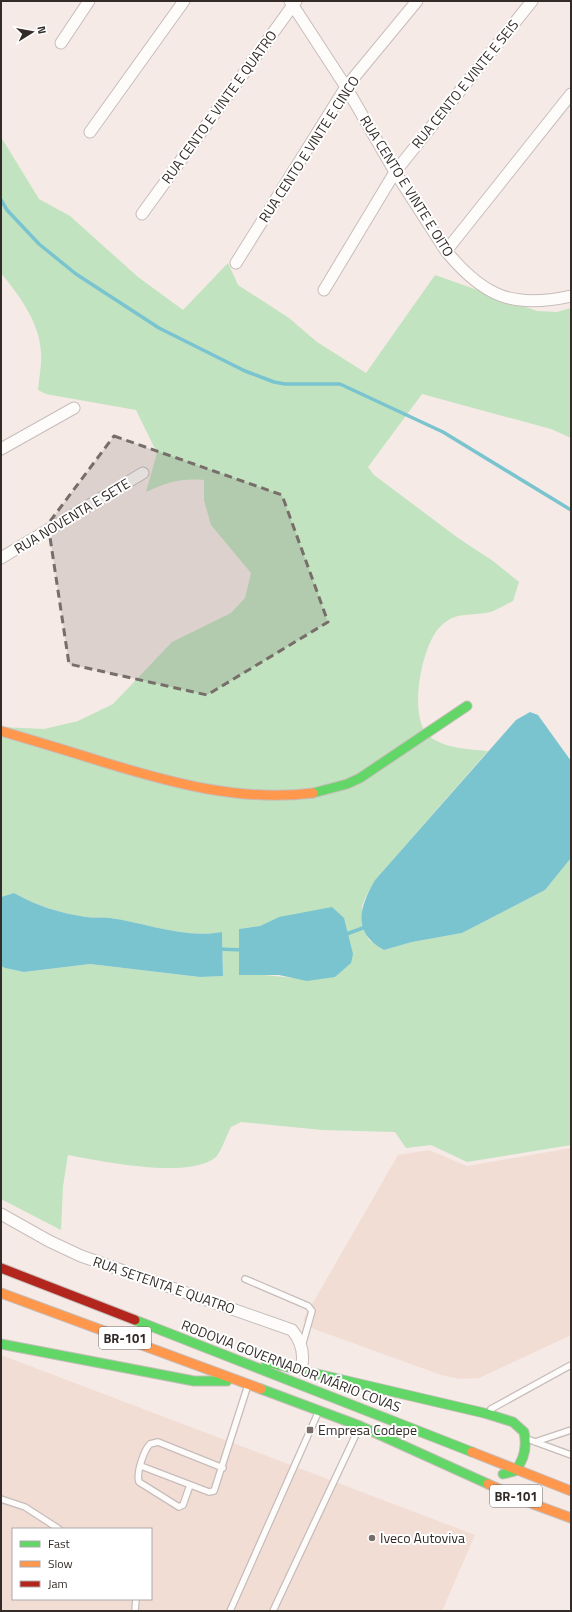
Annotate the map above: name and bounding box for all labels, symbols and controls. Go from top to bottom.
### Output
north arrow [12,12,52,52]
street label: RUA CENTO E VINTE E SEIS [406,15,523,153]
text: N [33,25,50,35]
street label: RUA CENTO E VINTE E QUATRO [156,26,282,188]
street label: RUA CENTO E VINTE E CINCO [253,71,364,226]
street label: RUA CENTO E VINTE E OITO [355,111,460,260]
street label: RUA NOVENTA E SETE [10,472,134,559]
street label: RUA SETENTA E QUATRO [90,1250,238,1319]
street label: RODOVIA GOVERNADOR MÁRIO COVAS [178,1314,404,1417]
road number: BR-101 [99,1327,151,1349]
place label: Empresa Codepe [318,1419,417,1440]
marker: Empresa Codepe [305,1425,315,1435]
road number: BR-101 [490,1485,542,1507]
place label: Iveco Autoviva [380,1527,465,1548]
legend [12,1528,152,1600]
marker: Iveco Autoviva [367,1533,377,1543]
text: Fast [48,1534,71,1553]
text: Slow [48,1554,73,1573]
text: Jam [48,1574,68,1593]

